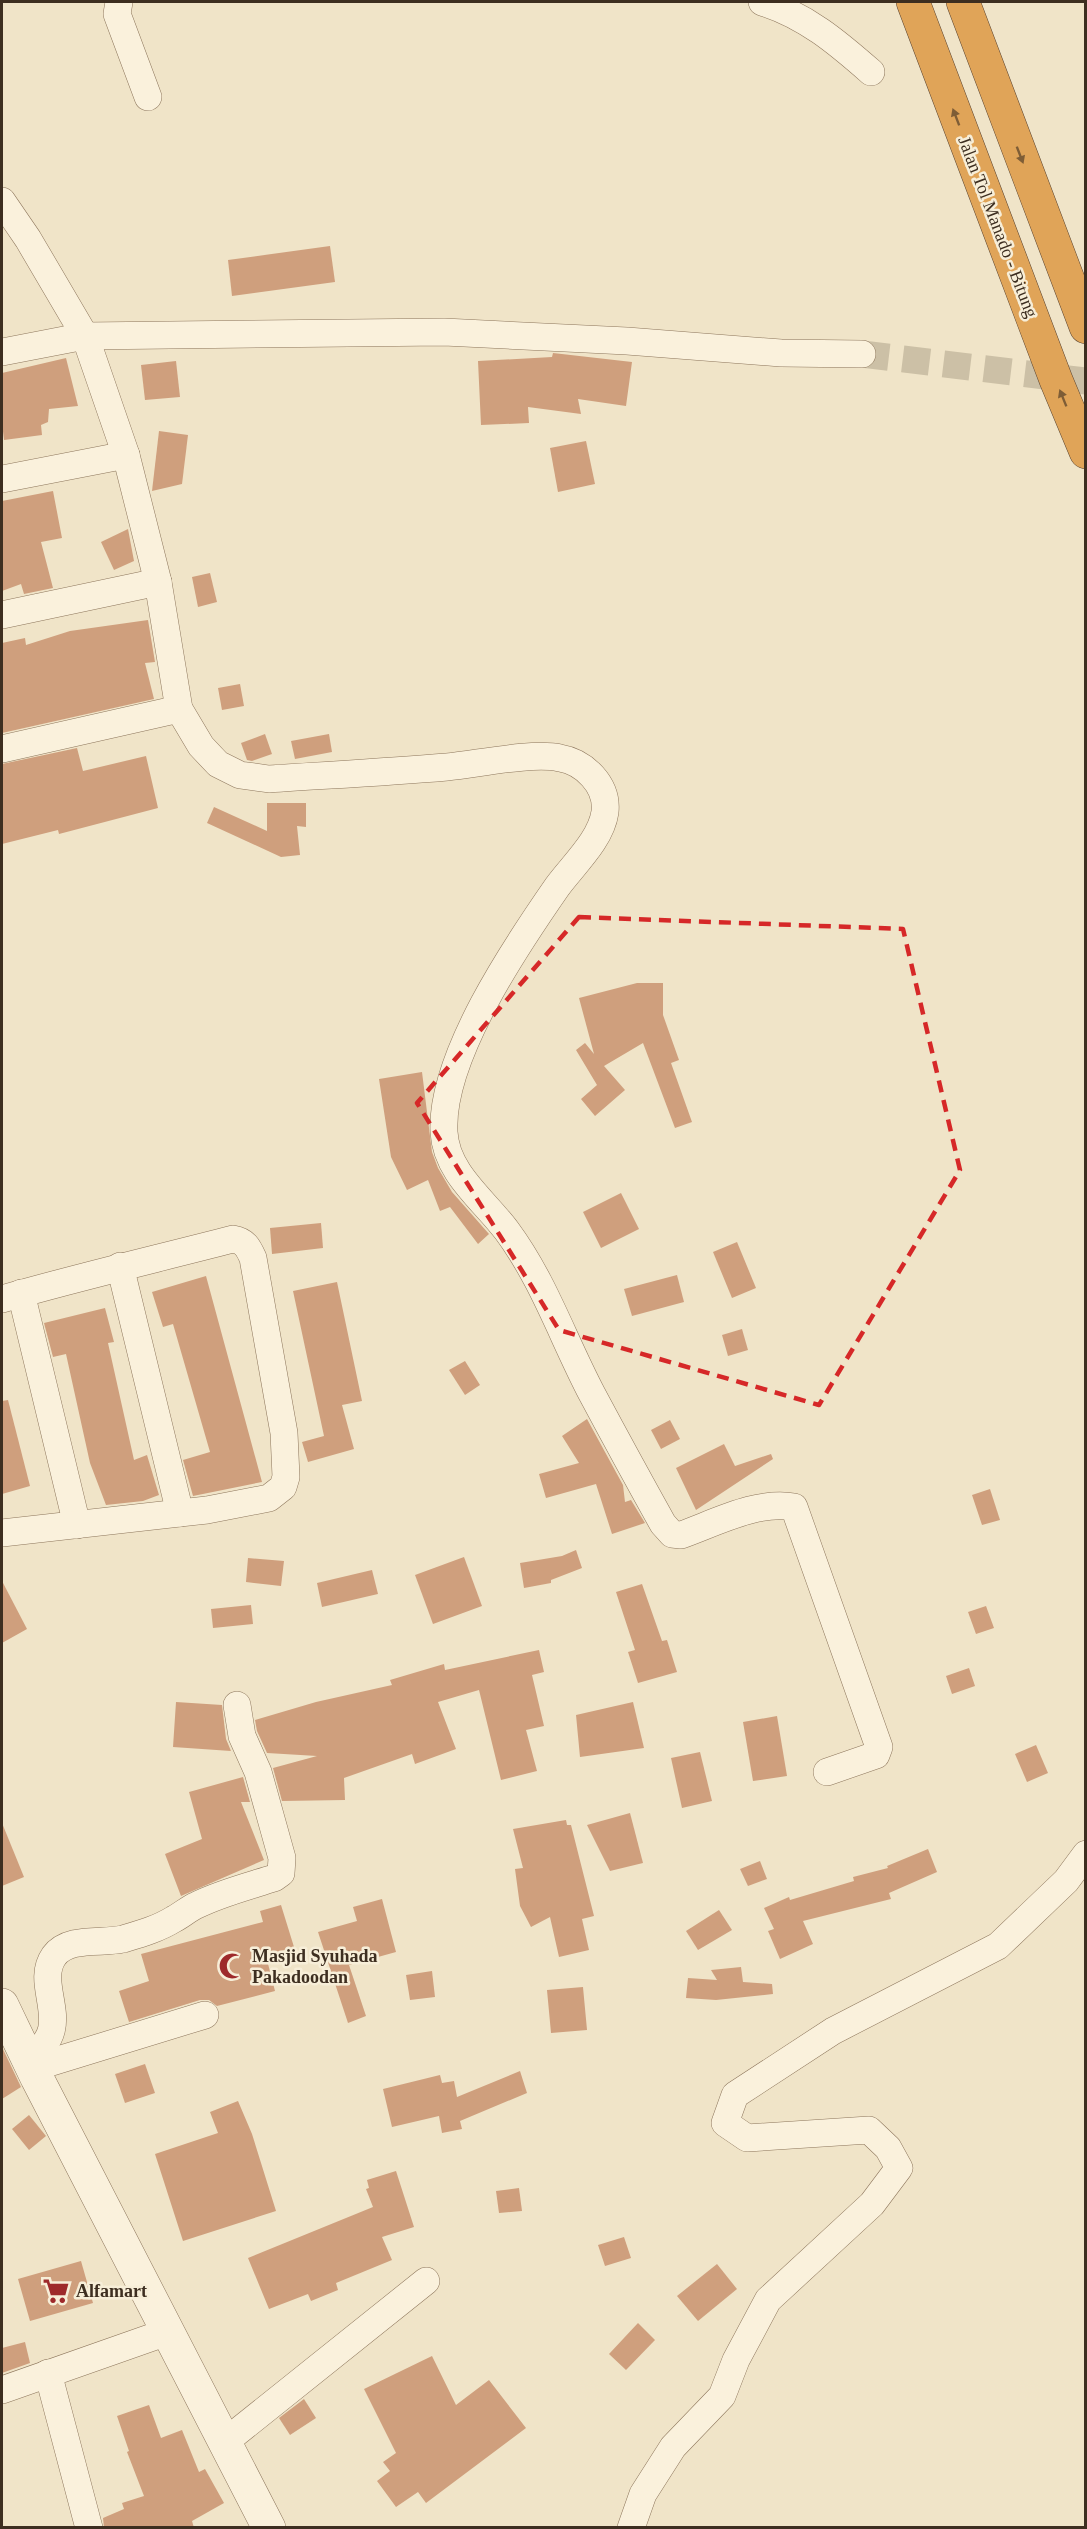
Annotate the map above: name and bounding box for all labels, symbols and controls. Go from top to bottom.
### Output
one-way arrow [951,108,961,126]
street label: Jalan Tol Manado - Bitung [954,134,1042,320]
one-way arrow [1015,146,1025,164]
one-way arrow [1058,388,1068,406]
place label: Masjid Syuhada Pakadoodan [252,1946,378,1987]
mosque icon: Masjid Syuhada Pakadoodan [217,1951,247,1981]
supermarket icon: Alfamart [41,2276,71,2306]
place label: Alfamart [76,2281,147,2301]

